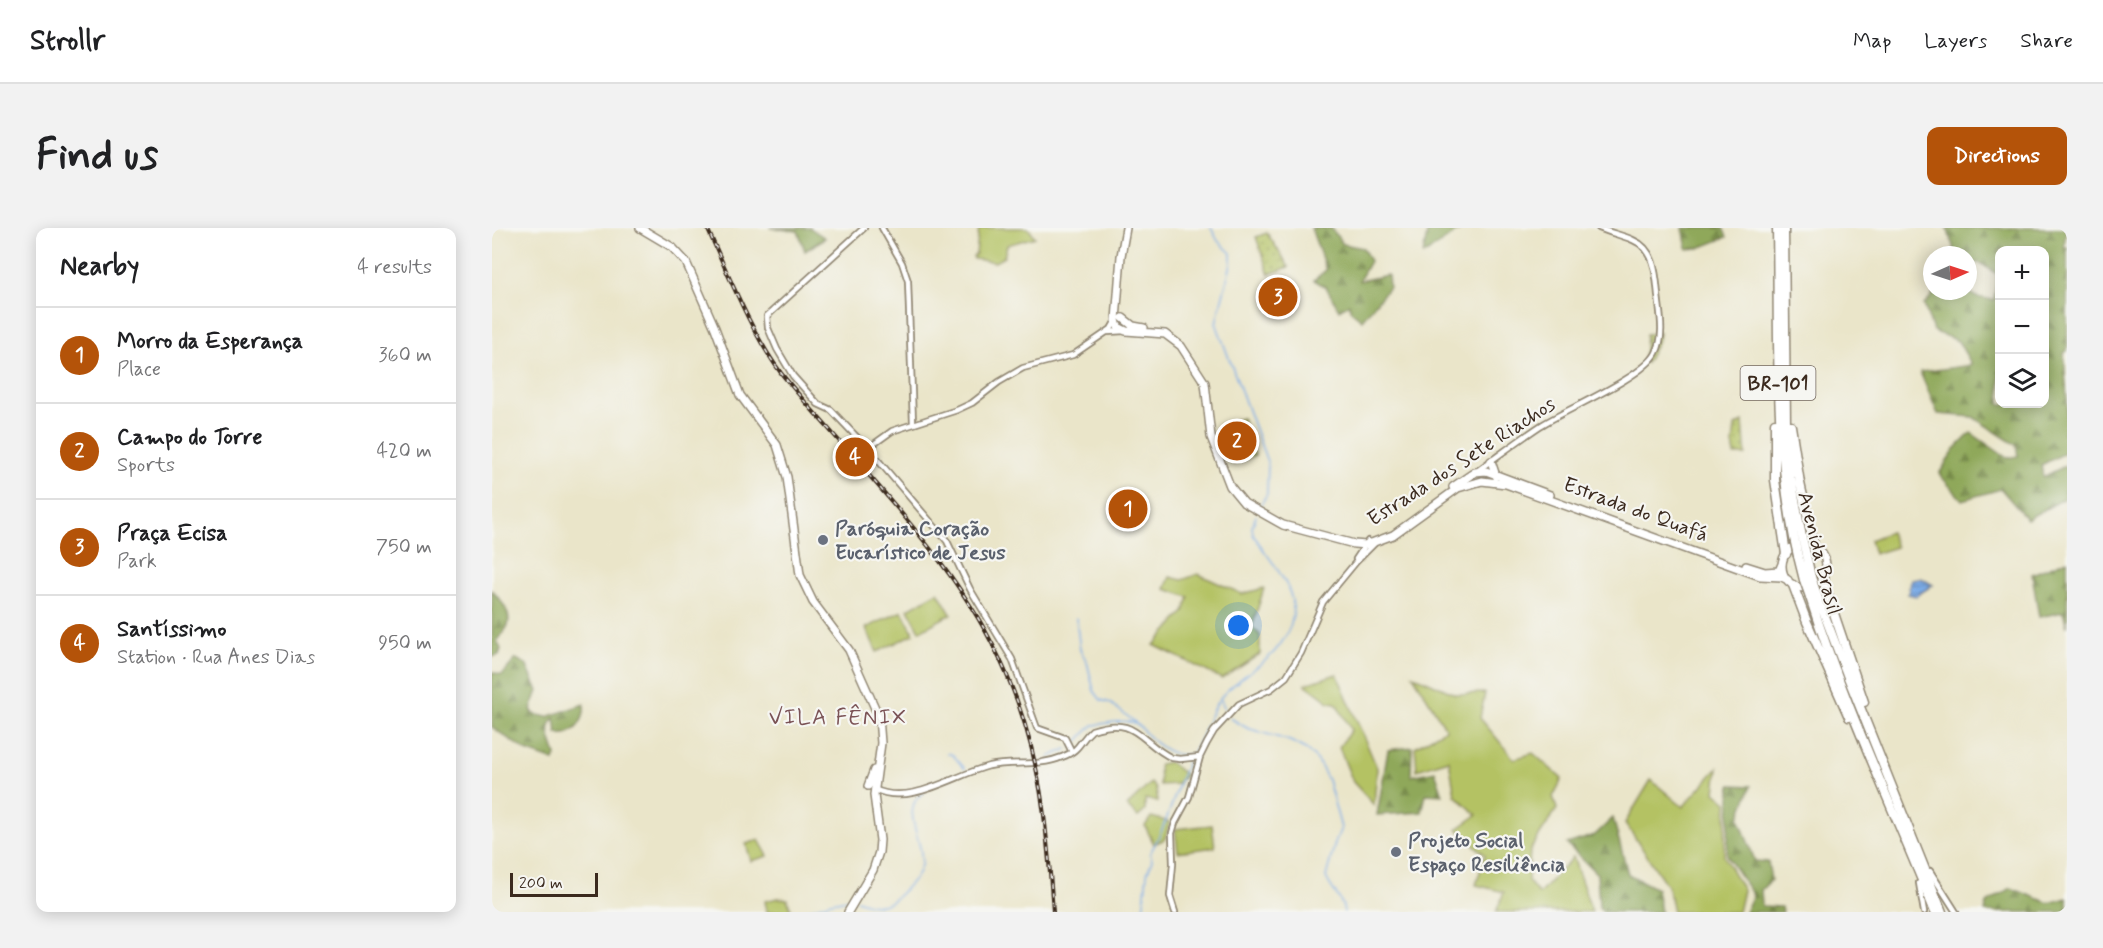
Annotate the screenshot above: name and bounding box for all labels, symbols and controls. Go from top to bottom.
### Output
text: Strollr [30,23,105,60]
text: Map [1853,27,1891,55]
text: Layers [1924,27,1987,55]
text: Share [2020,27,2073,55]
button: Directions [1927,127,2067,185]
text: Find us [36,129,158,184]
north arrow [1923,246,1977,300]
map controls [1995,246,2049,408]
button: + [1995,246,2049,300]
text: Nearby [60,250,139,284]
text: 4 results [357,254,432,281]
pin: 3 [1258,274,1298,320]
button: − [1995,300,2049,354]
text: Morro da Esperança [117,328,303,356]
text: 1 [75,342,84,369]
text: 360 m [379,342,432,369]
button: layers [1995,354,2049,408]
text: Place [117,356,161,383]
road number: BR-101 [1740,366,1816,400]
street label: Estrada dos Sete Riachos [1362,391,1561,533]
pin: 2 [1218,418,1256,464]
text: Campo do Torre [117,424,262,452]
pin: 4 [836,434,874,480]
text: 2 [75,438,84,465]
text: 420 m [376,438,432,465]
text: Sports [117,452,175,479]
street label: Estrada do Quafá [1559,471,1712,549]
pin: 1 [1108,486,1148,532]
street label: Avenida Brasil [1790,489,1848,618]
place label: Paróquia Coração Eucarístico de Jesus [835,515,1006,567]
text: Praça Ecisa [117,520,228,548]
marker: Paróquia Coração Eucarístico de Jesus [816,533,830,547]
text: 3 [75,534,84,561]
text: 750 m [376,534,432,561]
text: Park [117,548,157,575]
your location [1224,611,1253,640]
text: Santíssimo [117,616,226,644]
text: 4 [74,630,85,657]
text: 950 m [378,630,432,657]
text: Station · Rua Anes Dias [117,644,315,671]
district label: VILA FÊNIX [769,703,907,732]
place label: Projeto Social Espaço Resiliência [1408,827,1565,879]
marker: Projeto Social Espaço Resiliência [1389,845,1403,859]
scale bar [510,870,598,898]
text: 200 m [519,873,563,894]

